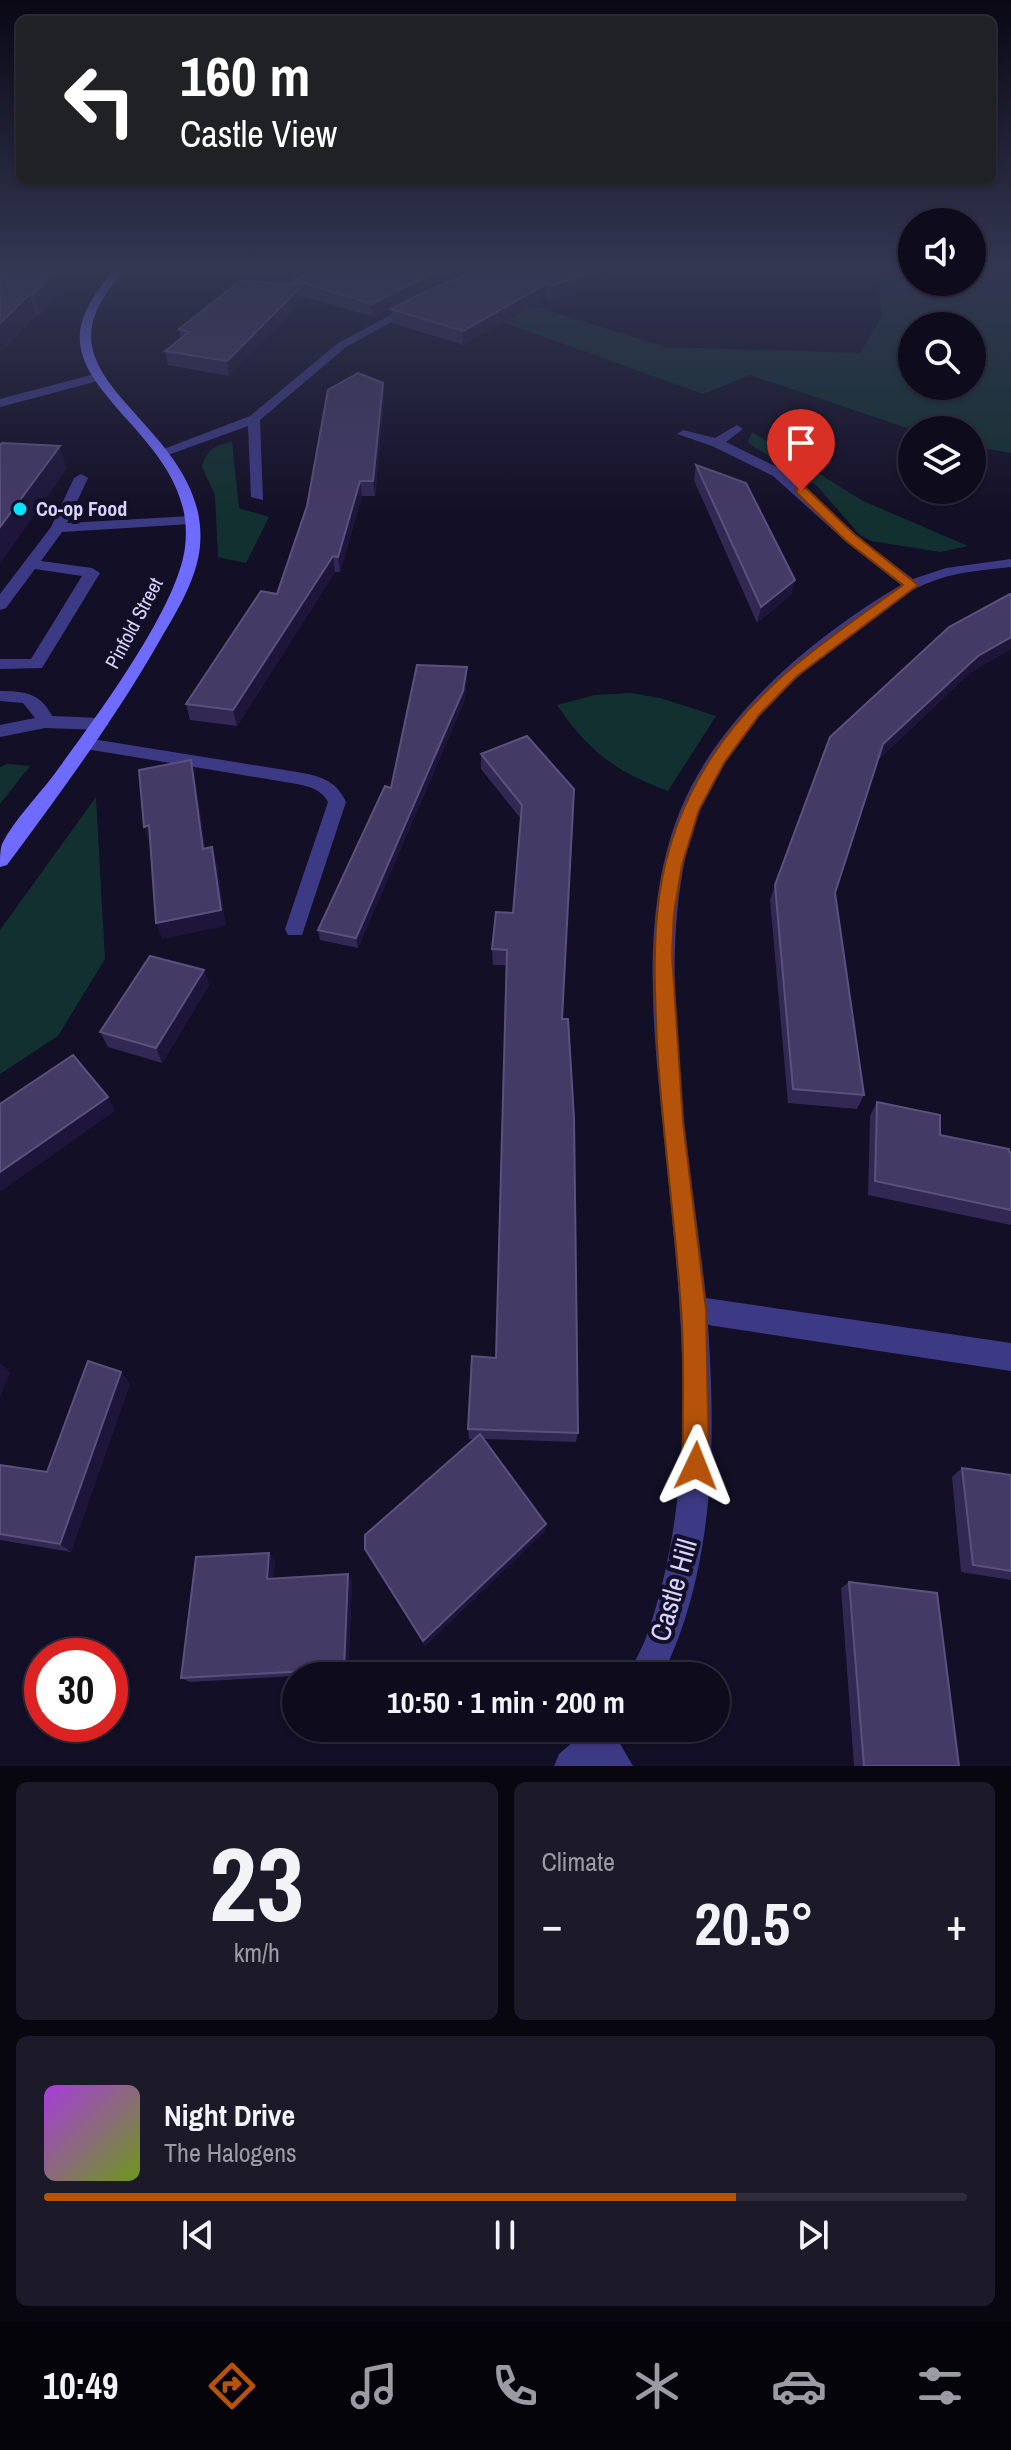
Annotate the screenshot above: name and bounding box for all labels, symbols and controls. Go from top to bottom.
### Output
text: 160 m [180,38,310,113]
icon: left [48,48,152,152]
text: Castle View [180,110,337,158]
map controls [898,208,986,504]
button: sound [898,208,986,296]
button: search [898,312,986,400]
pin [767,409,835,491]
button: layers [898,416,986,504]
icon: arrive [779,421,823,465]
place label: Co-op Food [36,495,127,522]
marker: Co-op Food [11,500,29,518]
street label: Pinfold Street [98,572,169,673]
position arrow [654,1424,738,1508]
street label: Castle Hill [640,1534,706,1646]
speed limit sign: 30 [24,1638,128,1742]
text: 10:50 · 1 min · 200 m [387,1682,625,1722]
text: 23 [209,1813,304,1953]
text: Climate [542,1844,615,1879]
text: 20.5° [694,1883,814,1964]
text: − [542,1894,563,1954]
text: + [946,1894,967,1954]
text: km/h [234,1935,280,1970]
text: Night Drive [164,2095,295,2135]
text: The Halogens [164,2135,297,2170]
icon: previous [176,2213,220,2257]
icon: pause [483,2213,527,2257]
icon: next [791,2213,835,2257]
icon: directions [204,2358,260,2414]
icon: music [346,2358,402,2414]
icon: phone [487,2358,543,2414]
icon: climate [629,2358,685,2414]
icon: car [771,2358,827,2414]
icon: filters [912,2358,968,2414]
text: 10:49 [43,2362,118,2410]

